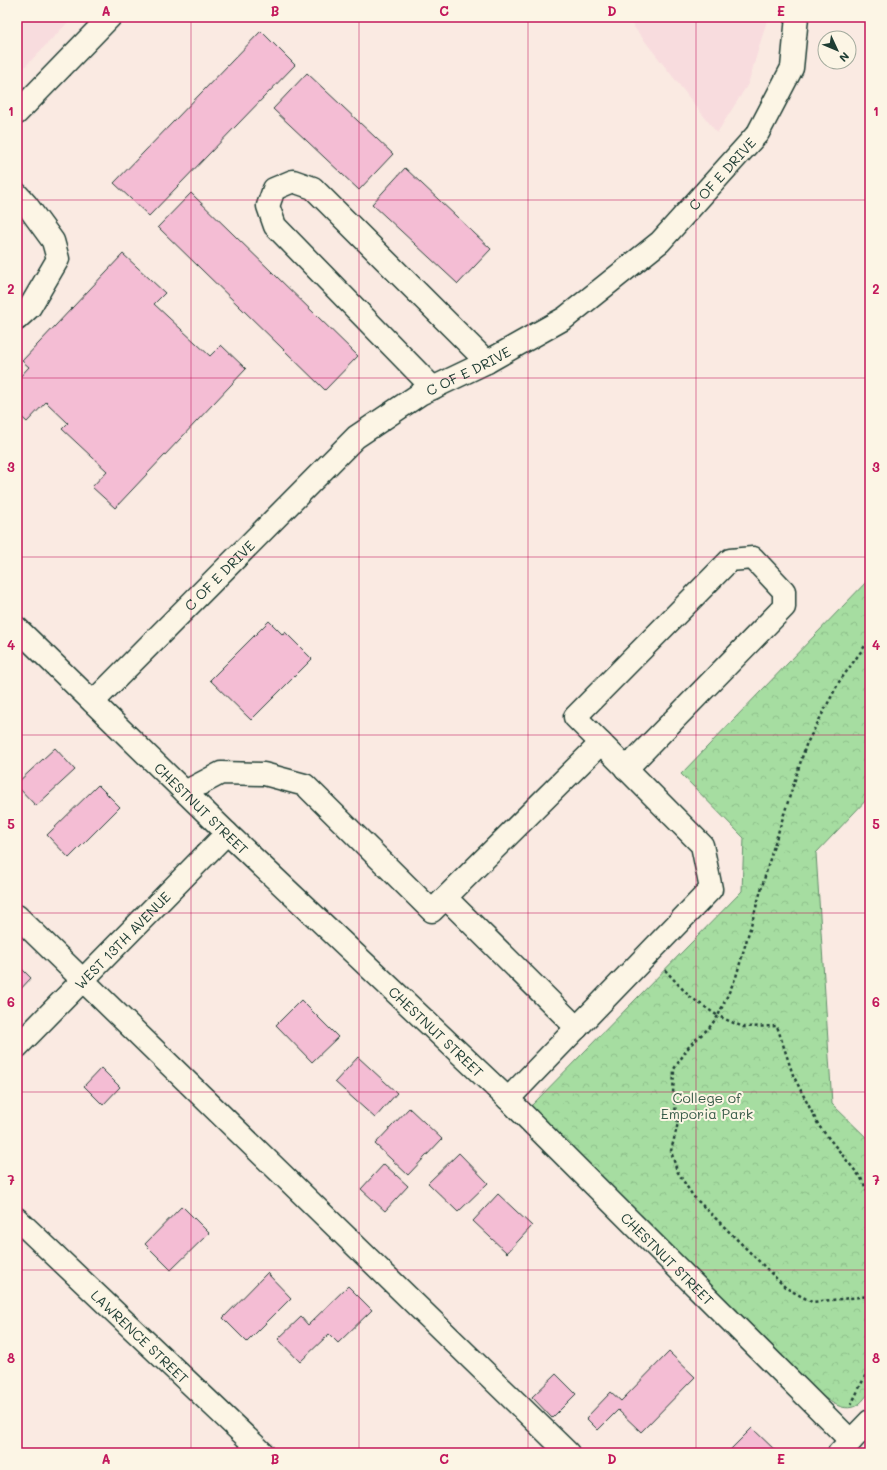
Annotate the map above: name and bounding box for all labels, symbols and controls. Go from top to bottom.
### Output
text: A [101,2,111,19]
text: B [271,2,280,19]
text: C [439,2,449,19]
text: D [607,2,617,19]
text: E [777,2,785,19]
north arrow [817,30,857,70]
text: N [836,49,853,66]
text: 1 [8,102,14,119]
text: 1 [873,102,879,119]
street label: C OF E DRIVE [684,133,759,214]
text: 2 [7,280,15,297]
text: 2 [872,280,880,297]
street label: C OF E DRIVE [423,341,514,399]
text: 3 [7,458,15,475]
text: 3 [872,458,880,475]
street label: C OF E DRIVE [180,536,258,614]
text: 4 [7,636,15,653]
text: 4 [872,636,880,653]
street label: CHESTNUT STREET [151,758,253,858]
text: 5 [7,815,15,832]
text: 5 [872,815,880,832]
street label: WEST 13TH AVENUE [70,887,174,993]
street label: CHESTNUT STREET [385,982,488,1081]
text: 6 [7,993,15,1010]
text: 6 [872,993,880,1010]
park label: College of Emporia Park [661,1088,753,1123]
text: 7 [7,1171,15,1188]
text: 7 [872,1171,880,1188]
street label: CHESTNUT STREET [617,1208,719,1309]
street label: LAWRENCE STREET [87,1285,193,1387]
text: 8 [7,1349,15,1366]
text: 8 [872,1349,880,1366]
text: A [101,1450,111,1467]
text: B [271,1450,280,1467]
text: C [439,1450,449,1467]
text: D [607,1450,617,1467]
text: E [777,1450,785,1467]

